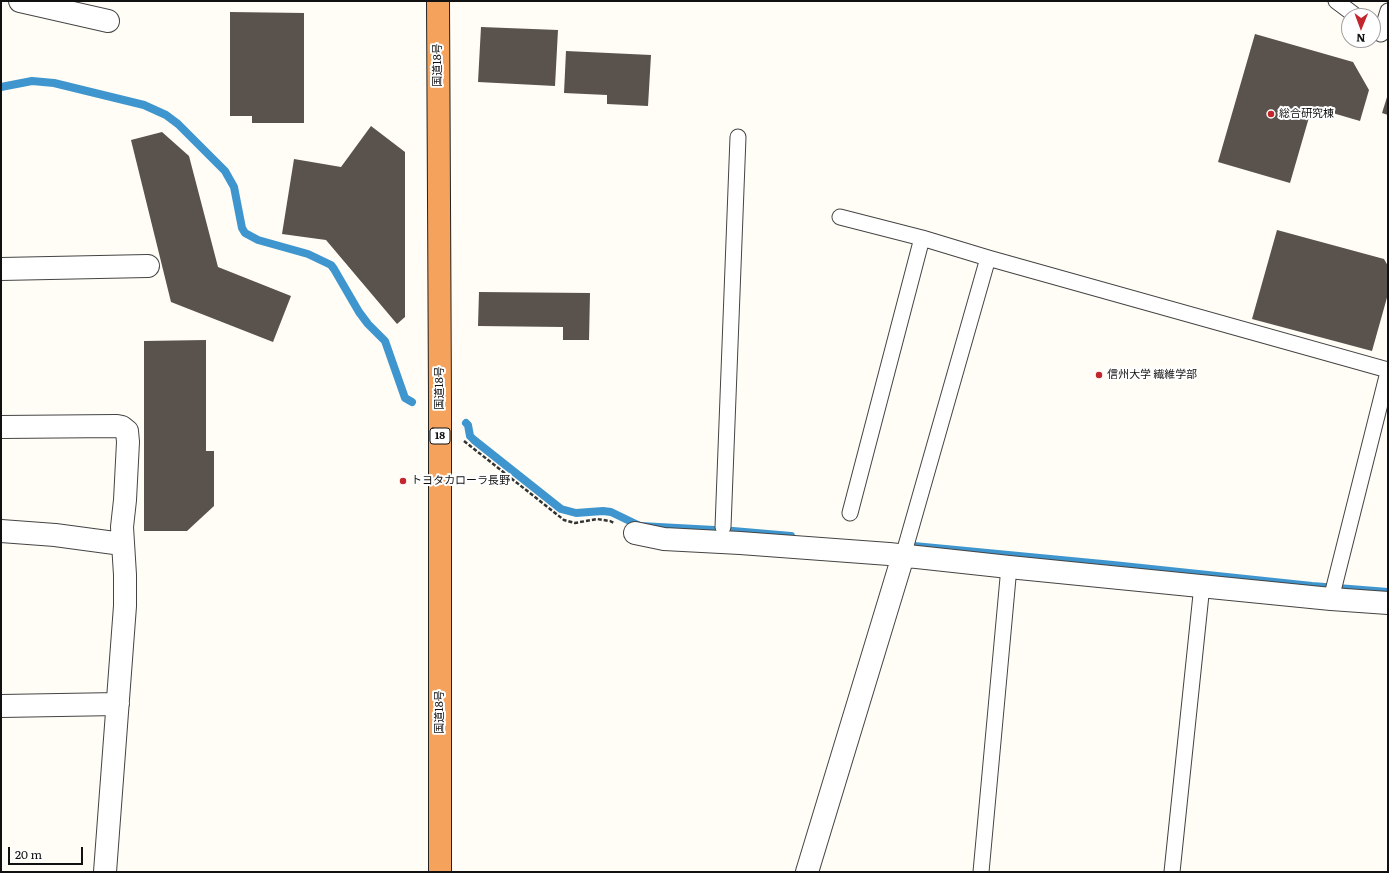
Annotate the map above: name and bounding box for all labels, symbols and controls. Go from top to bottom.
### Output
north arrow [1341,8,1381,48]
text: N [1356,31,1366,47]
street label: 国道18号 [431,43,445,87]
place label: 総合研究棟 [1279,107,1334,121]
marker: 総合研究棟 [1266,109,1276,119]
street label: 国道18号 [433,366,447,410]
place label: 信州大学 繊維学部 [1107,368,1197,382]
marker: 信州大学 繊維学部 [1094,370,1104,380]
road number: 18 [430,428,450,444]
place label: トヨタカローラ長野 [411,474,510,488]
marker: トヨタカローラ長野 [398,476,408,486]
street label: 国道18号 [433,690,447,734]
scale bar [10,839,85,865]
text: 20 m [15,845,42,863]

